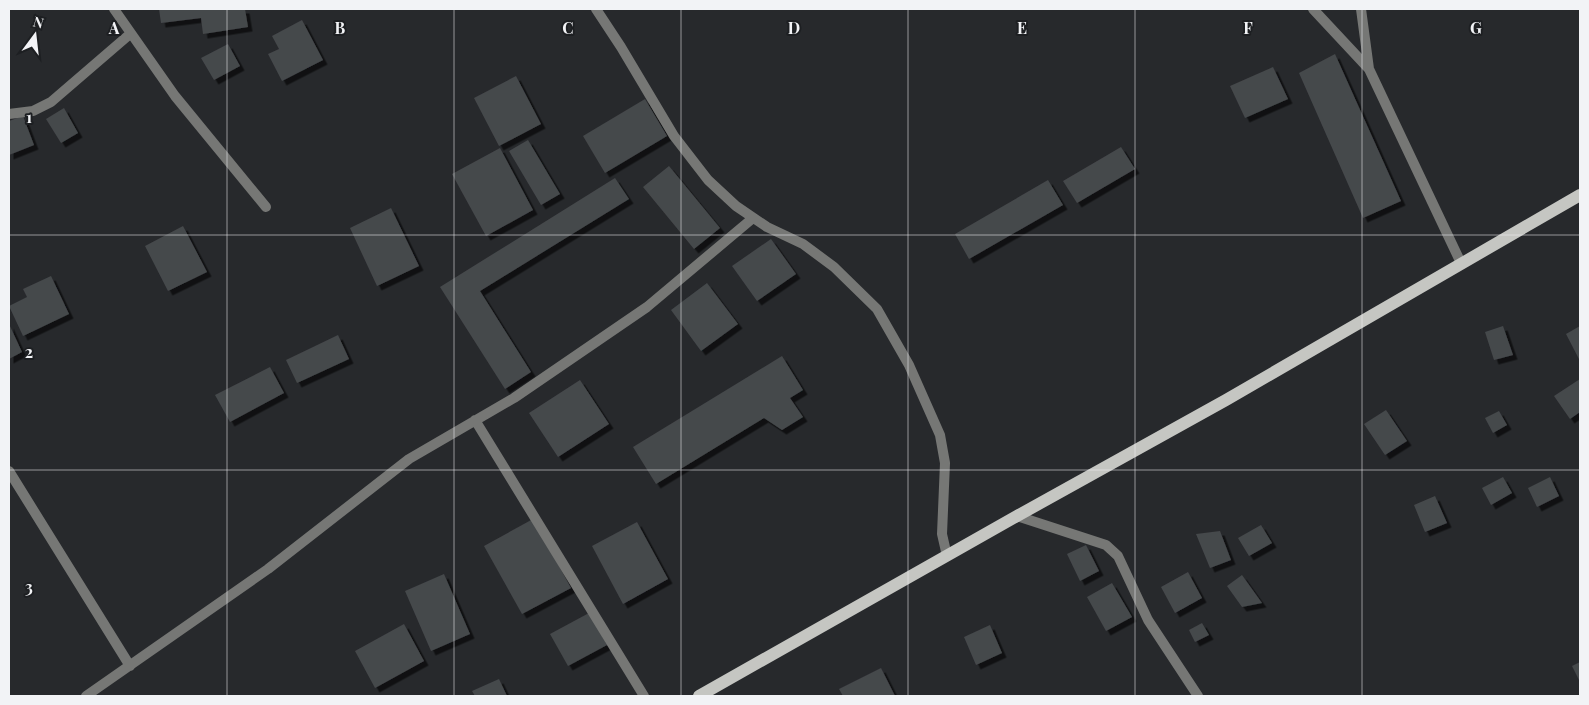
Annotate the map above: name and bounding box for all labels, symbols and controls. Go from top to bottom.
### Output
north arrow [10,10,60,60]
text: N [31,11,46,32]
text: A [108,17,120,38]
text: B [335,17,346,38]
text: C [562,17,574,38]
text: D [788,17,800,38]
text: E [1017,17,1027,38]
text: F [1243,17,1253,38]
text: G [1470,17,1482,38]
text: 1 [26,106,32,127]
text: 2 [25,341,33,362]
text: 3 [25,576,33,597]

